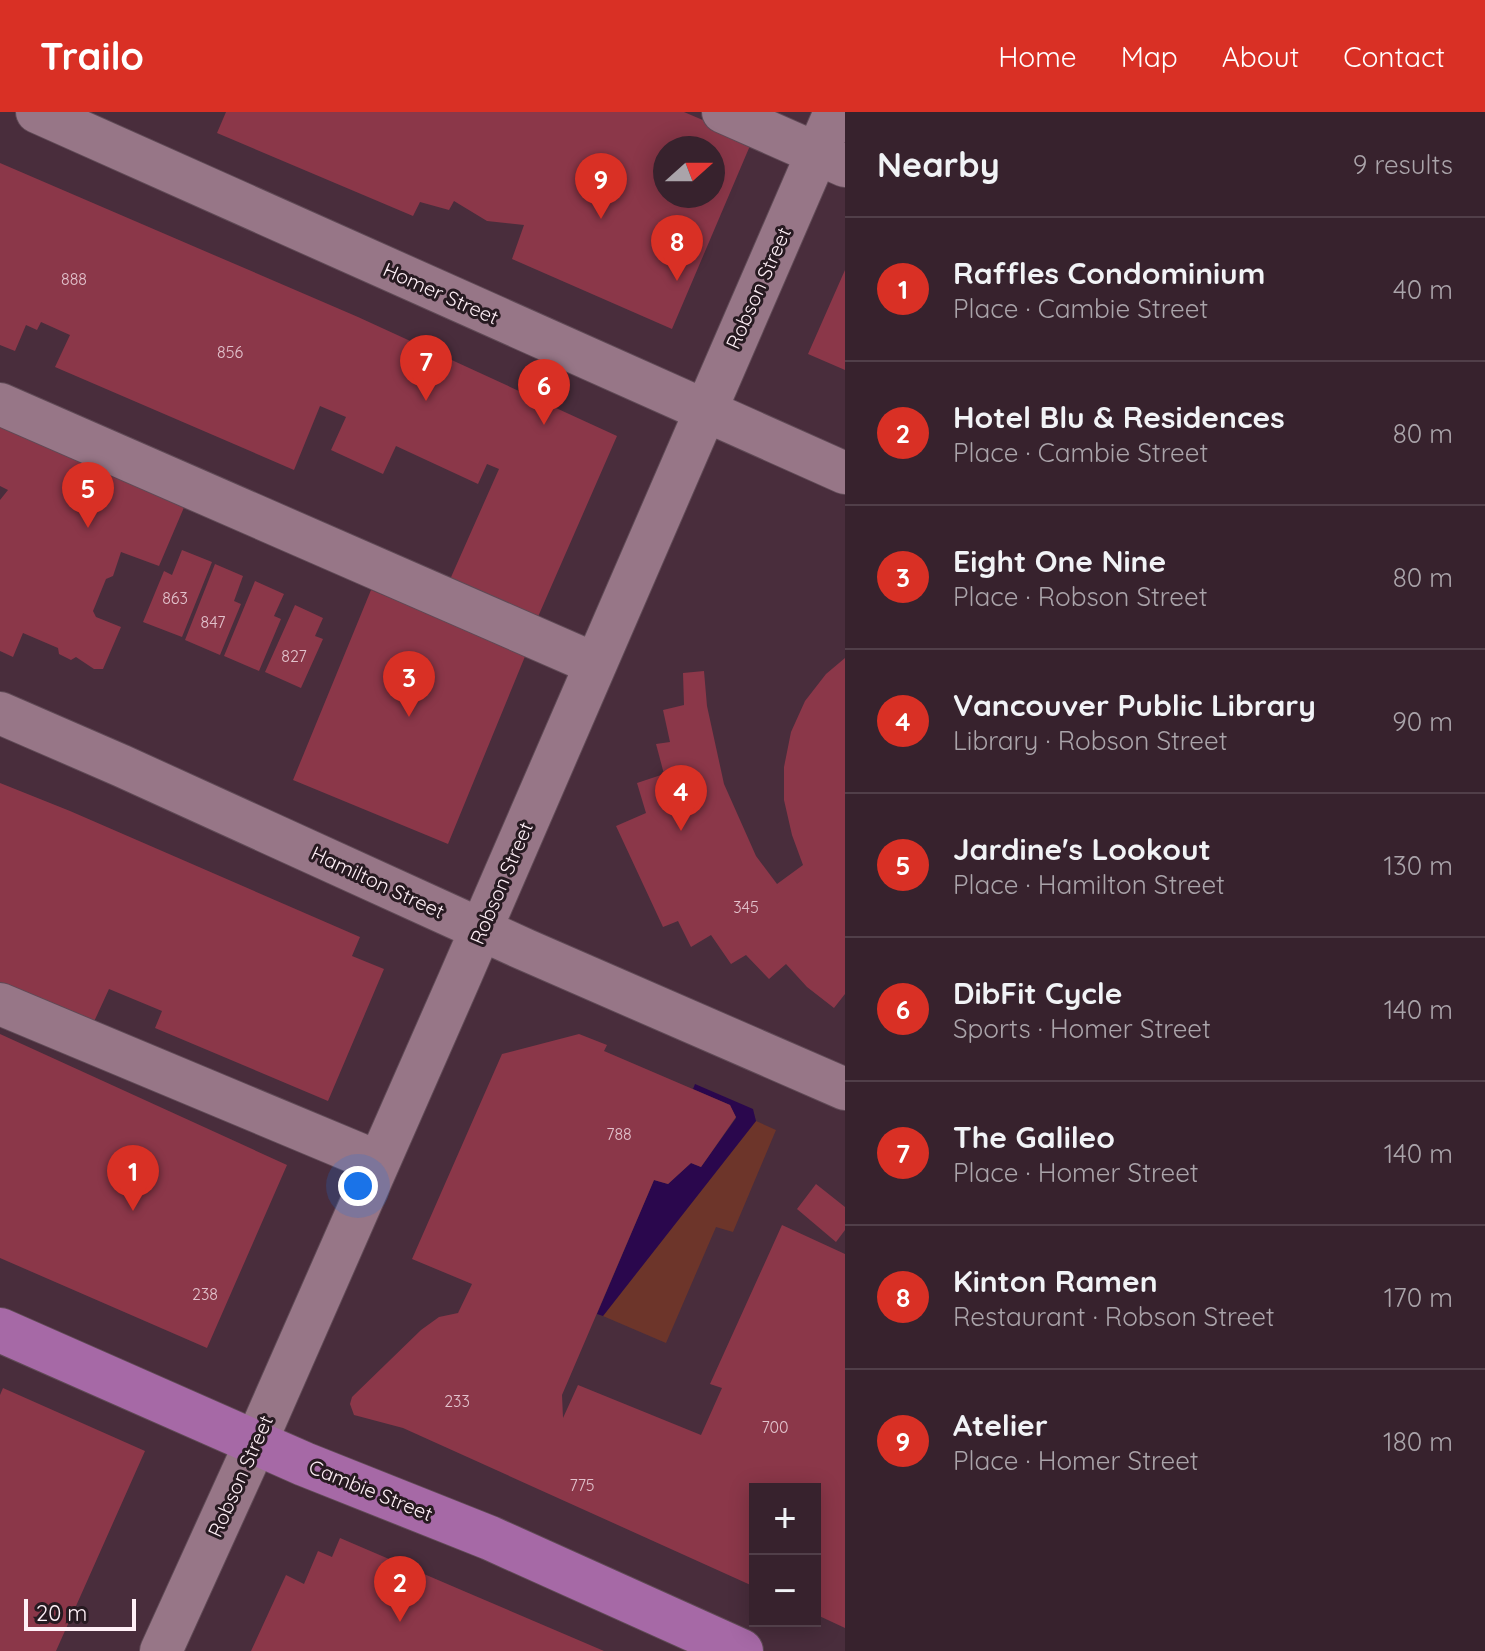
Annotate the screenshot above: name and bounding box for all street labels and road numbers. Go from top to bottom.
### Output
street label: Robson Street [720,223,796,353]
street label: Homer Street [379,256,503,330]
street label: Robson Street [464,818,538,948]
street label: Hamilton Street [307,840,449,924]
street label: Robson Street [202,1411,278,1541]
street label: Cambie Street [305,1454,437,1526]

